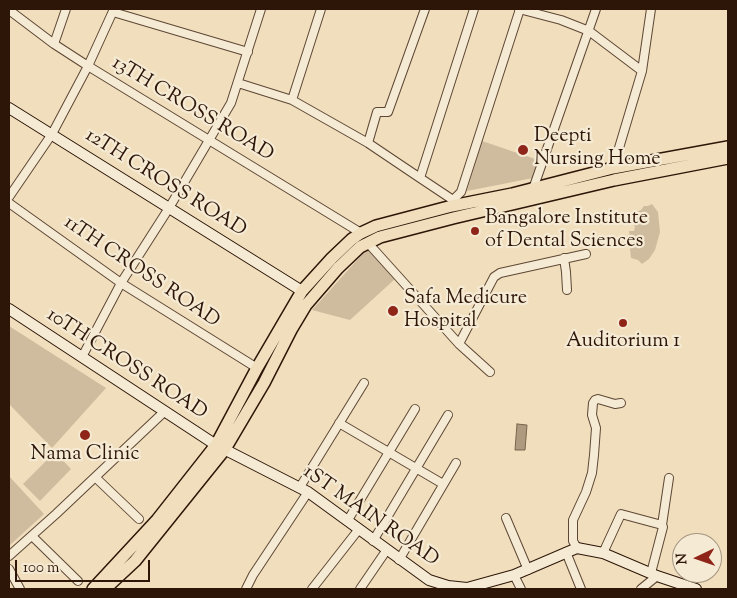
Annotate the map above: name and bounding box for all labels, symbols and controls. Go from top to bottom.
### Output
street label: 13TH CROSS ROAD [107,52,277,168]
street label: 12TH CROSS ROAD [80,125,250,243]
place label: Deepti Nursing Home [534,126,660,173]
marker: Deepti Nursing Home [516,143,530,157]
place label: Bangalore Institute of Dental Sciences [485,208,648,255]
street label: 11TH CROSS ROAD [58,212,224,334]
marker: Bangalore Institute of Dental Sciences [469,225,481,237]
place label: Safa Medicure Hospital [404,288,527,335]
street label: 10TH CROSS ROAD [41,304,211,426]
marker: Safa Medicure Hospital [386,304,400,318]
marker: Auditorium 1 [617,317,629,329]
place label: Auditorium 1 [566,331,680,355]
marker: Nama Clinic [78,428,92,442]
place label: Nama Clinic [31,444,139,468]
street label: 1ST MAIN ROAD [297,461,443,573]
north arrow [672,533,722,583]
scale bar [18,550,152,582]
text: N [673,553,693,565]
text: 100 m [23,558,59,579]

